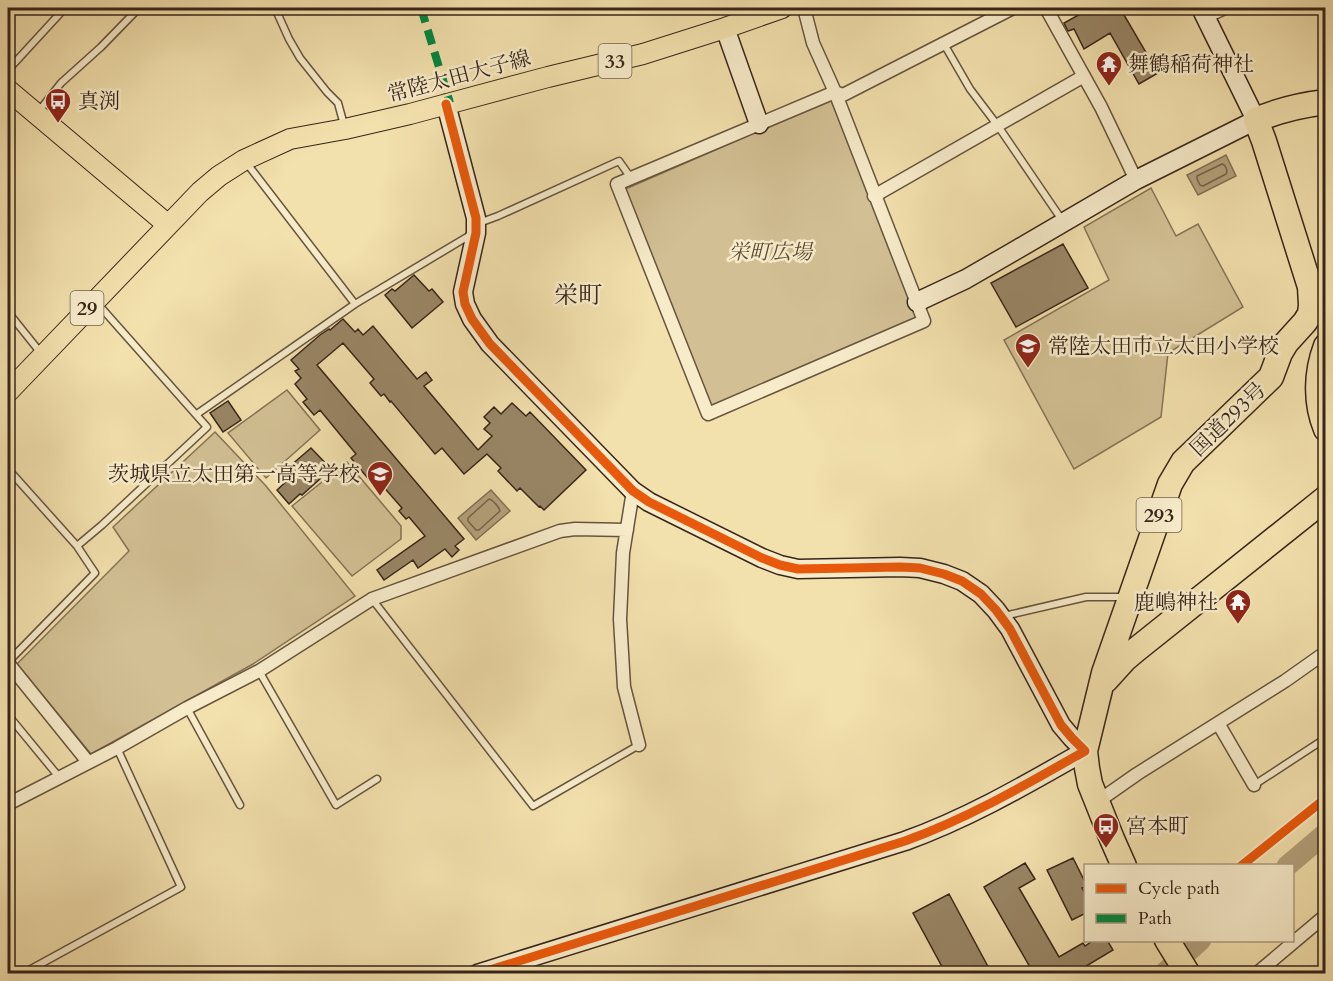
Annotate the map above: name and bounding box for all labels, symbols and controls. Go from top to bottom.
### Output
street label: 常陸太田大子線 [384,43,534,110]
road number: 33 [598,44,632,78]
temple icon: 舞鶴稲荷神社 [1094,49,1124,87]
place label: 舞鶴稲荷神社 [1128,50,1254,79]
bus stop icon: 真渕 [43,86,73,124]
place label: 真渕 [78,87,120,116]
park label: 栄町広場 [728,238,814,267]
district label: 栄町 [554,279,602,312]
road number: 29 [70,291,104,325]
school or university icon: 常陸太田市立太田小学校 [1013,331,1043,369]
place label: 常陸太田市立太田小学校 [1048,332,1279,361]
street label: 国道293号 [1184,376,1273,463]
school or university icon: 茨城県立太田第一高等学校 [365,459,395,497]
place label: 茨城県立太田第一高等学校 [108,460,360,489]
road number: 293 [1136,498,1182,532]
temple icon: 鹿嶋神社 [1223,587,1253,625]
place label: 鹿嶋神社 [1134,588,1218,617]
bus stop icon: 宮本町 [1091,811,1121,849]
place label: 宮本町 [1126,812,1189,841]
legend [1084,864,1294,942]
text: Cycle path [1138,876,1220,901]
text: Path [1138,906,1172,931]

